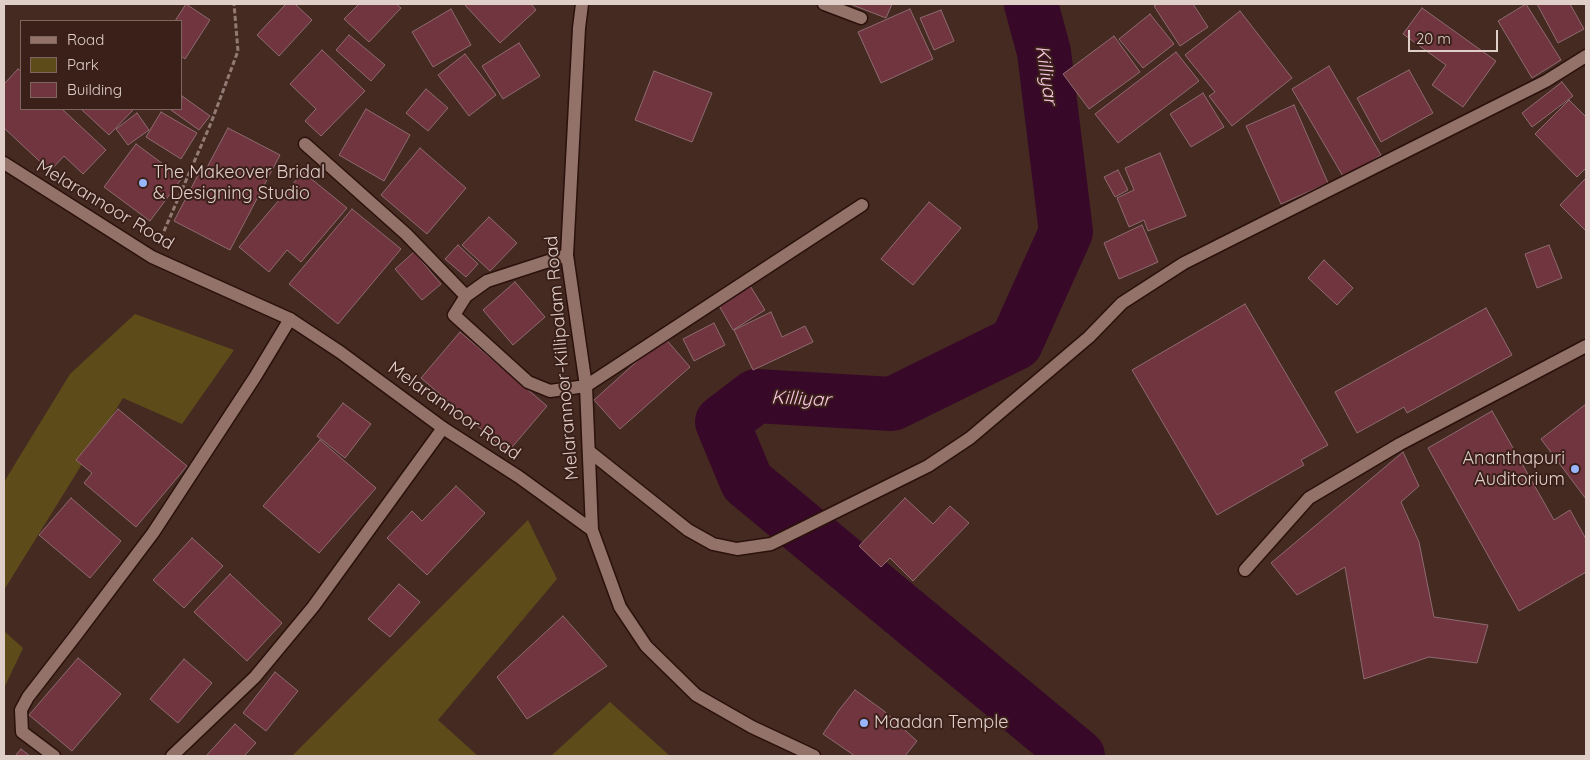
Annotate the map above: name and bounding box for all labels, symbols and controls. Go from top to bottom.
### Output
legend [20,20,182,110]
scale bar [1410,20,1500,52]
text: 20 m [1416,29,1451,48]
text: Road [67,30,104,49]
water label: Killiyar [1030,44,1062,106]
text: Park [67,55,99,74]
text: Building [67,80,122,99]
street label: Melarannoor Road [32,155,178,255]
place label: The Makeover Bridal & Designing Studio [153,162,325,204]
marker: The Makeover Bridal & Designing Studio [137,177,149,189]
street label: Melarannoor-Killipalam Road [541,235,583,481]
street label: Melarannoor Road [384,357,524,465]
water label: Killiyar [771,386,831,412]
place label: Ananthapuri Auditorium [1462,448,1565,490]
marker: Ananthapuri Auditorium [1569,463,1581,475]
place label: Maadan Temple [874,712,1008,734]
marker: Maadan Temple [858,717,870,729]

